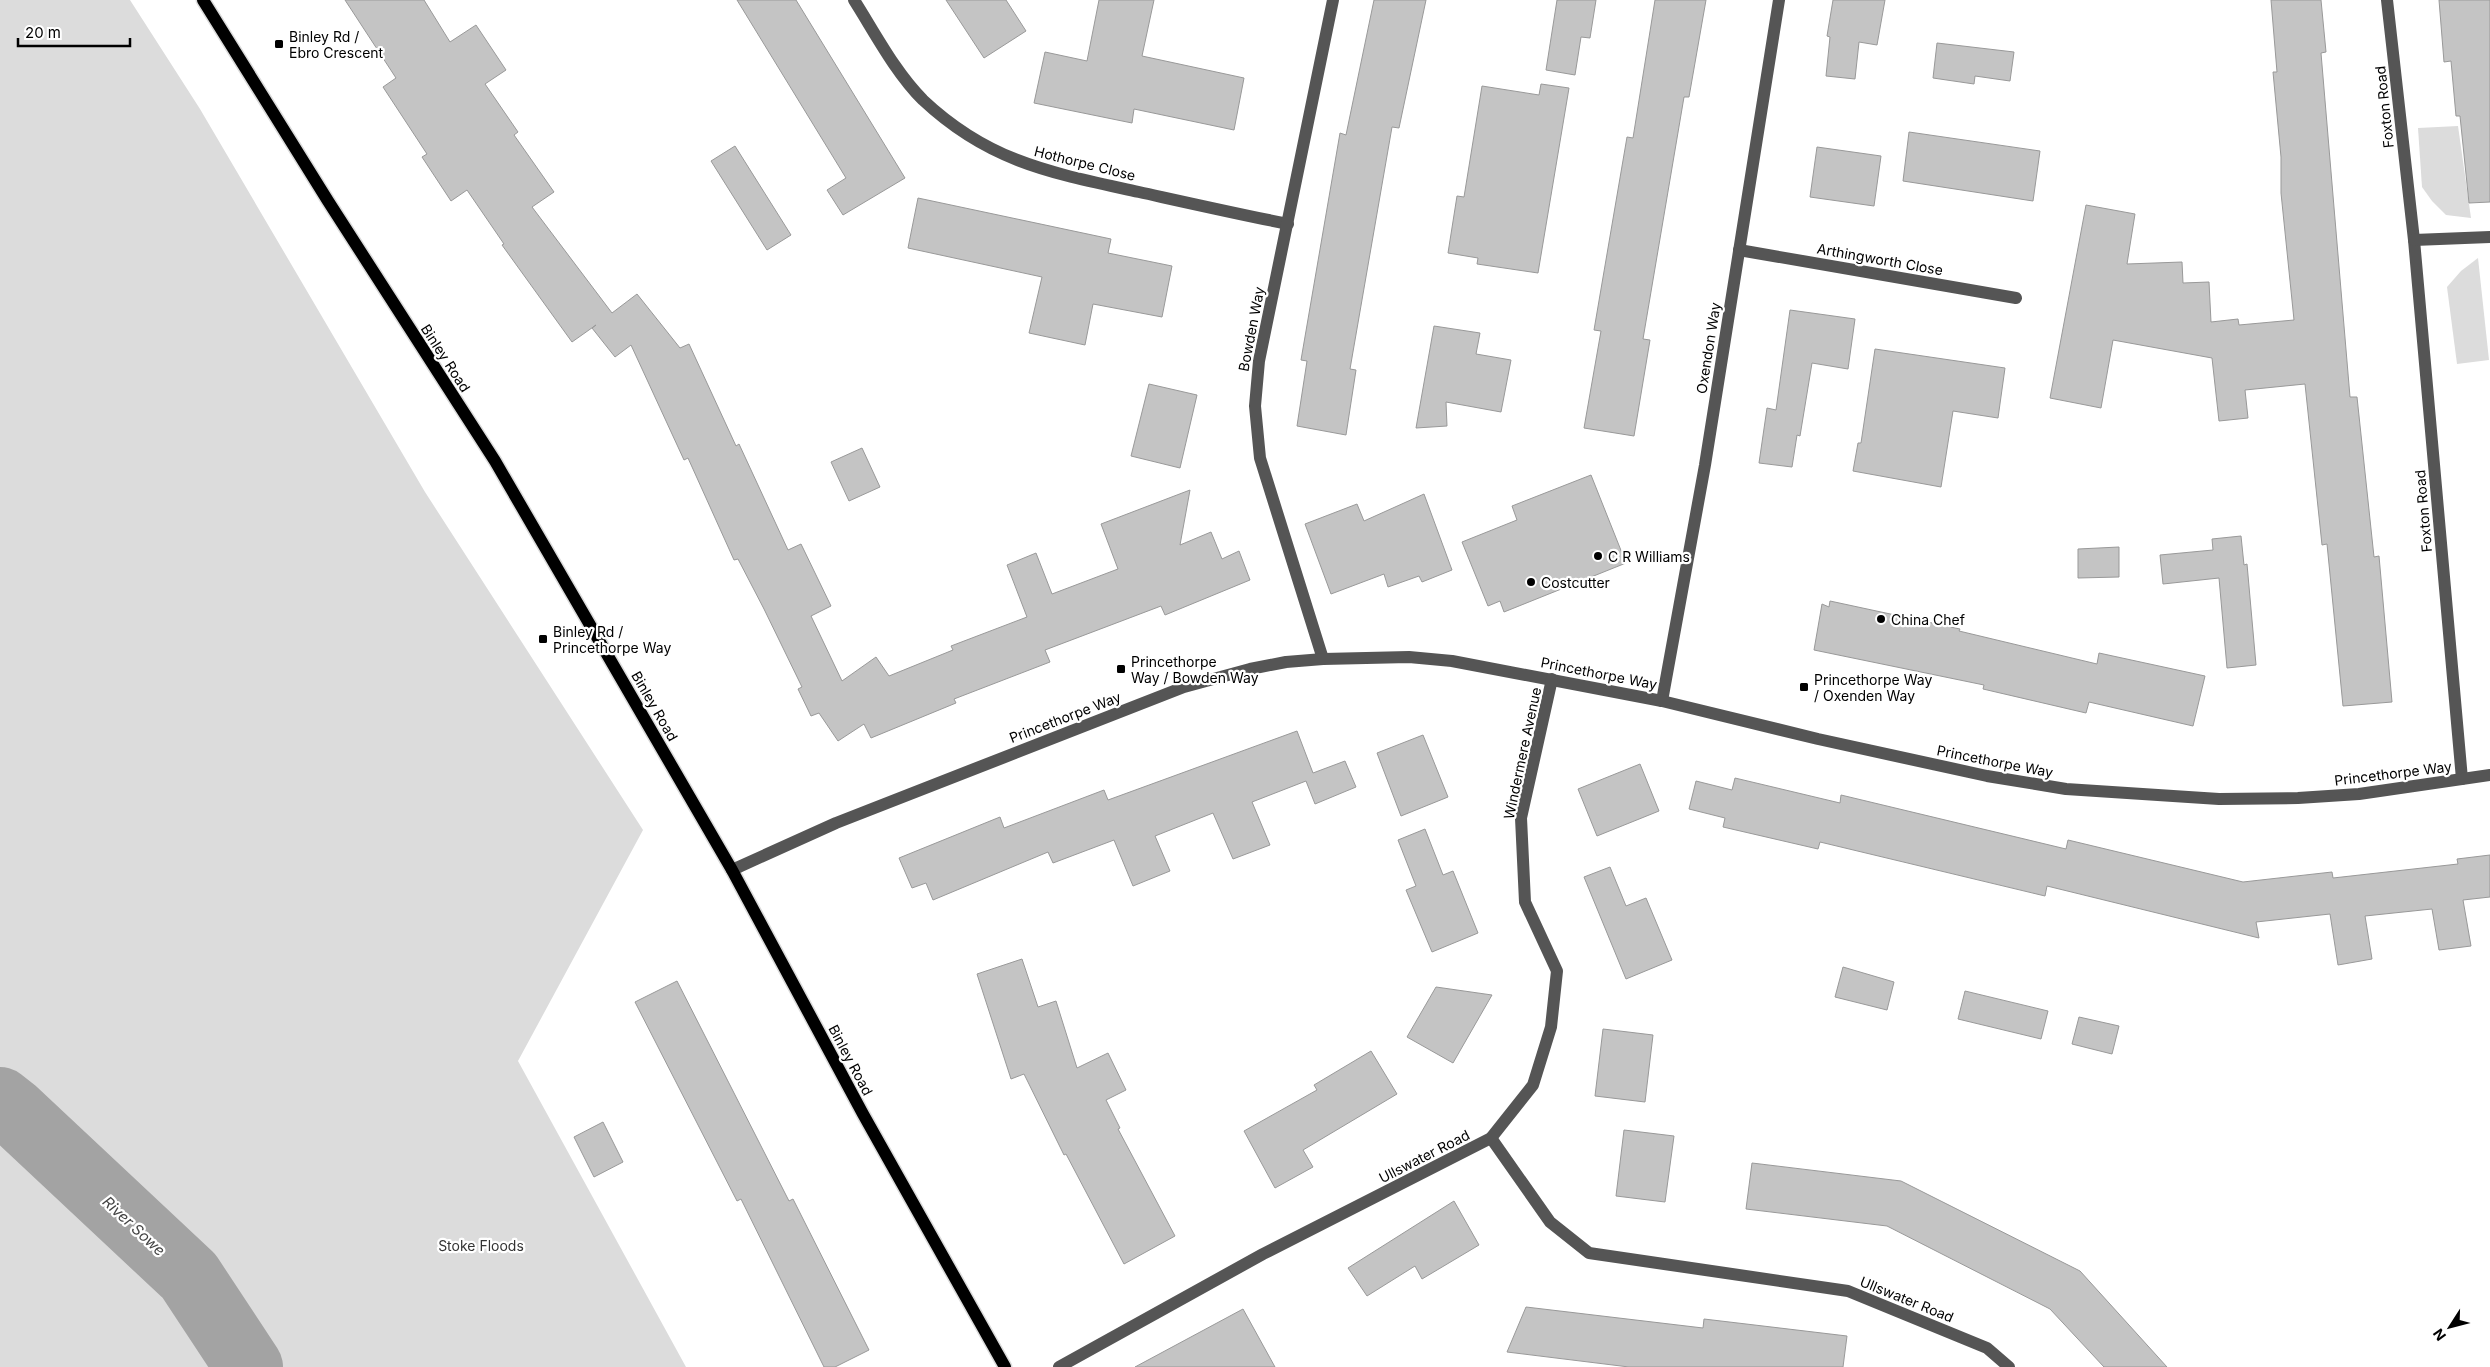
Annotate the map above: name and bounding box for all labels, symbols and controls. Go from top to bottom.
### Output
scale bar [18,15,130,47]
text: 20 m [25,23,61,42]
place label: Binley Rd / Ebro Crescent [289,28,384,61]
marker: Binley Rd / Ebro Crescent [273,38,285,50]
street label: Foxton Road [2371,65,2397,149]
street label: Hothorpe Close [1033,142,1137,184]
street label: Arthingworth Close [1816,240,1944,278]
street label: Bowden Way [1234,285,1268,373]
street label: Oxendon Way [1692,301,1724,395]
street label: Binley Road [418,321,474,395]
street label: Foxton Road [2411,469,2435,553]
place label: C R Williams [1608,548,1690,565]
marker: C R Williams [1592,550,1604,562]
place label: Costcutter [1541,574,1610,591]
marker: Costcutter [1525,576,1537,588]
place label: China Chef [1891,611,1965,628]
marker: China Chef [1875,613,1887,625]
place label: Binley Rd / Princethorpe Way [553,623,671,656]
marker: Binley Rd / Princethorpe Way [537,633,549,645]
place label: Princethorpe Way / Bowden Way [1131,653,1259,686]
street label: Princethorpe Way [1539,653,1659,693]
marker: Princethorpe Way / Bowden Way [1115,663,1127,675]
street label: Binley Road [628,668,682,744]
place label: Princethorpe Way / Oxenden Way [1814,671,1932,704]
marker: Princethorpe Way / Oxenden Way [1798,681,1810,693]
street label: Windermere Avenue [1500,685,1544,821]
street label: Princethorpe Way [1007,688,1123,746]
street label: Princethorpe Way [1935,741,2055,781]
street label: Princethorpe Way [2333,757,2453,789]
street label: Binley Road [825,1022,877,1098]
street label: Ullswater Road [1376,1126,1472,1186]
water label: River Sowe [99,1192,169,1260]
park label: Stoke Floods [438,1237,524,1254]
street label: Ullswater Road [1858,1272,1956,1326]
north arrow [2425,1302,2475,1352]
text: N [2429,1326,2449,1344]

